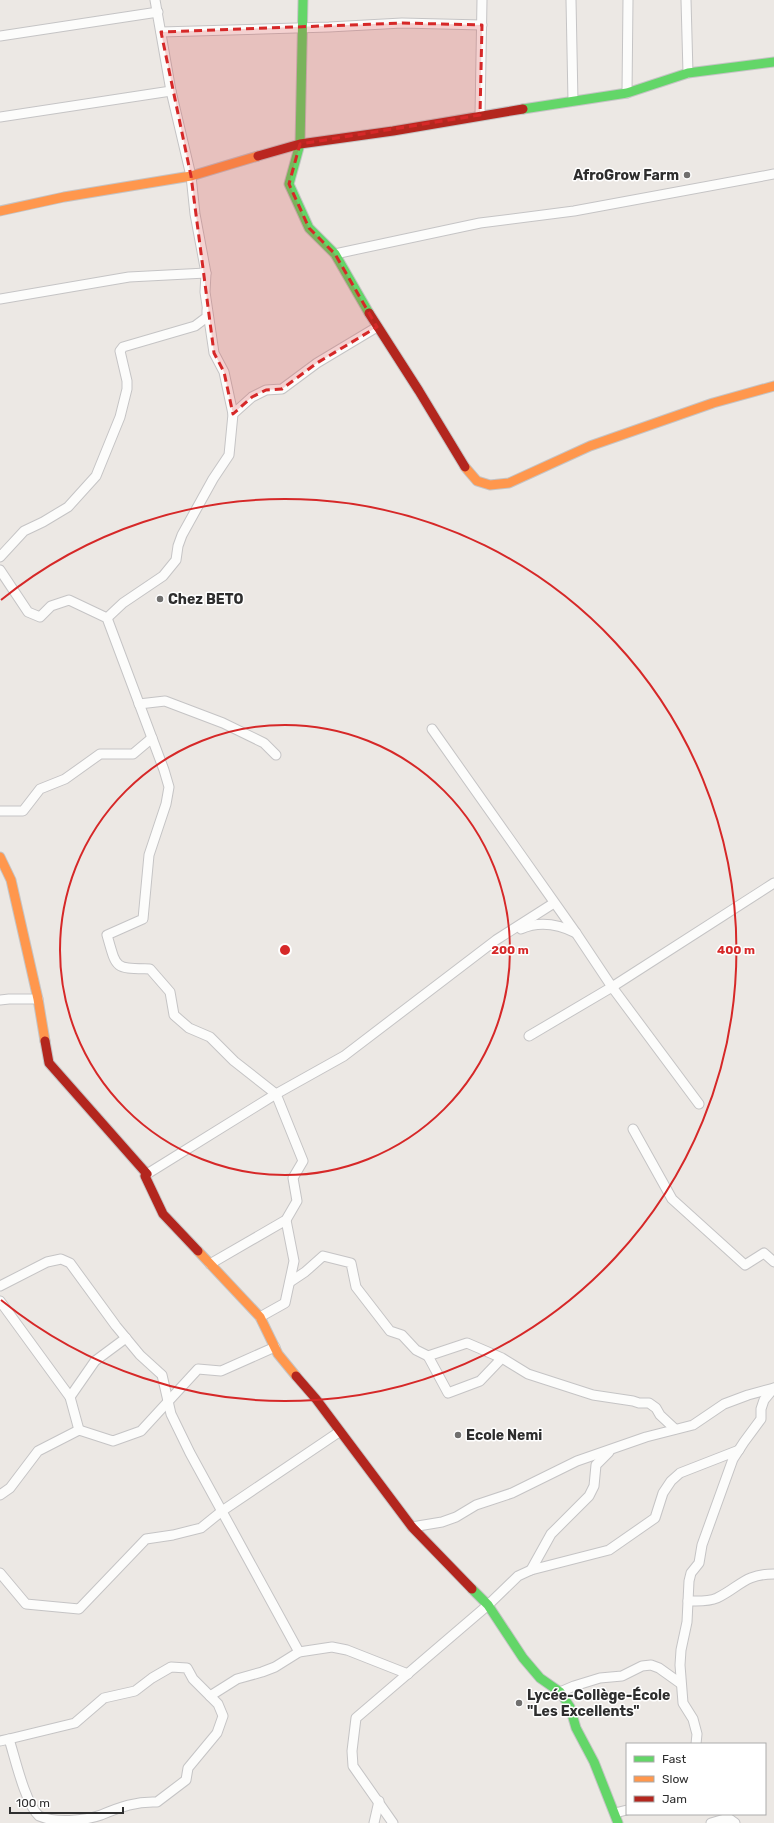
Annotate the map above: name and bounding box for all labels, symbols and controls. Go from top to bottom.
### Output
place label: AfroGrow Farm [573,167,679,184]
marker: AfroGrow Farm [682,170,692,180]
place label: Chez BETO [168,591,243,608]
marker: Chez BETO [155,594,165,604]
centre of rings [278,943,292,957]
text: 200 m [491,943,529,957]
text: 400 m [717,943,755,957]
place label: Ecole Nemi [466,1427,542,1444]
marker: Ecole Nemi [453,1430,463,1440]
place label: Lycée-Collège-École "Les Excellents" [527,1686,670,1720]
marker: Lycée-Collège-École "Les Excellents" [514,1698,524,1708]
legend [626,1743,766,1815]
text: Fast [662,1752,686,1766]
text: Slow [662,1772,689,1786]
scale bar [10,1789,123,1815]
text: Jam [662,1792,687,1806]
text: 100 m [16,1796,50,1810]

